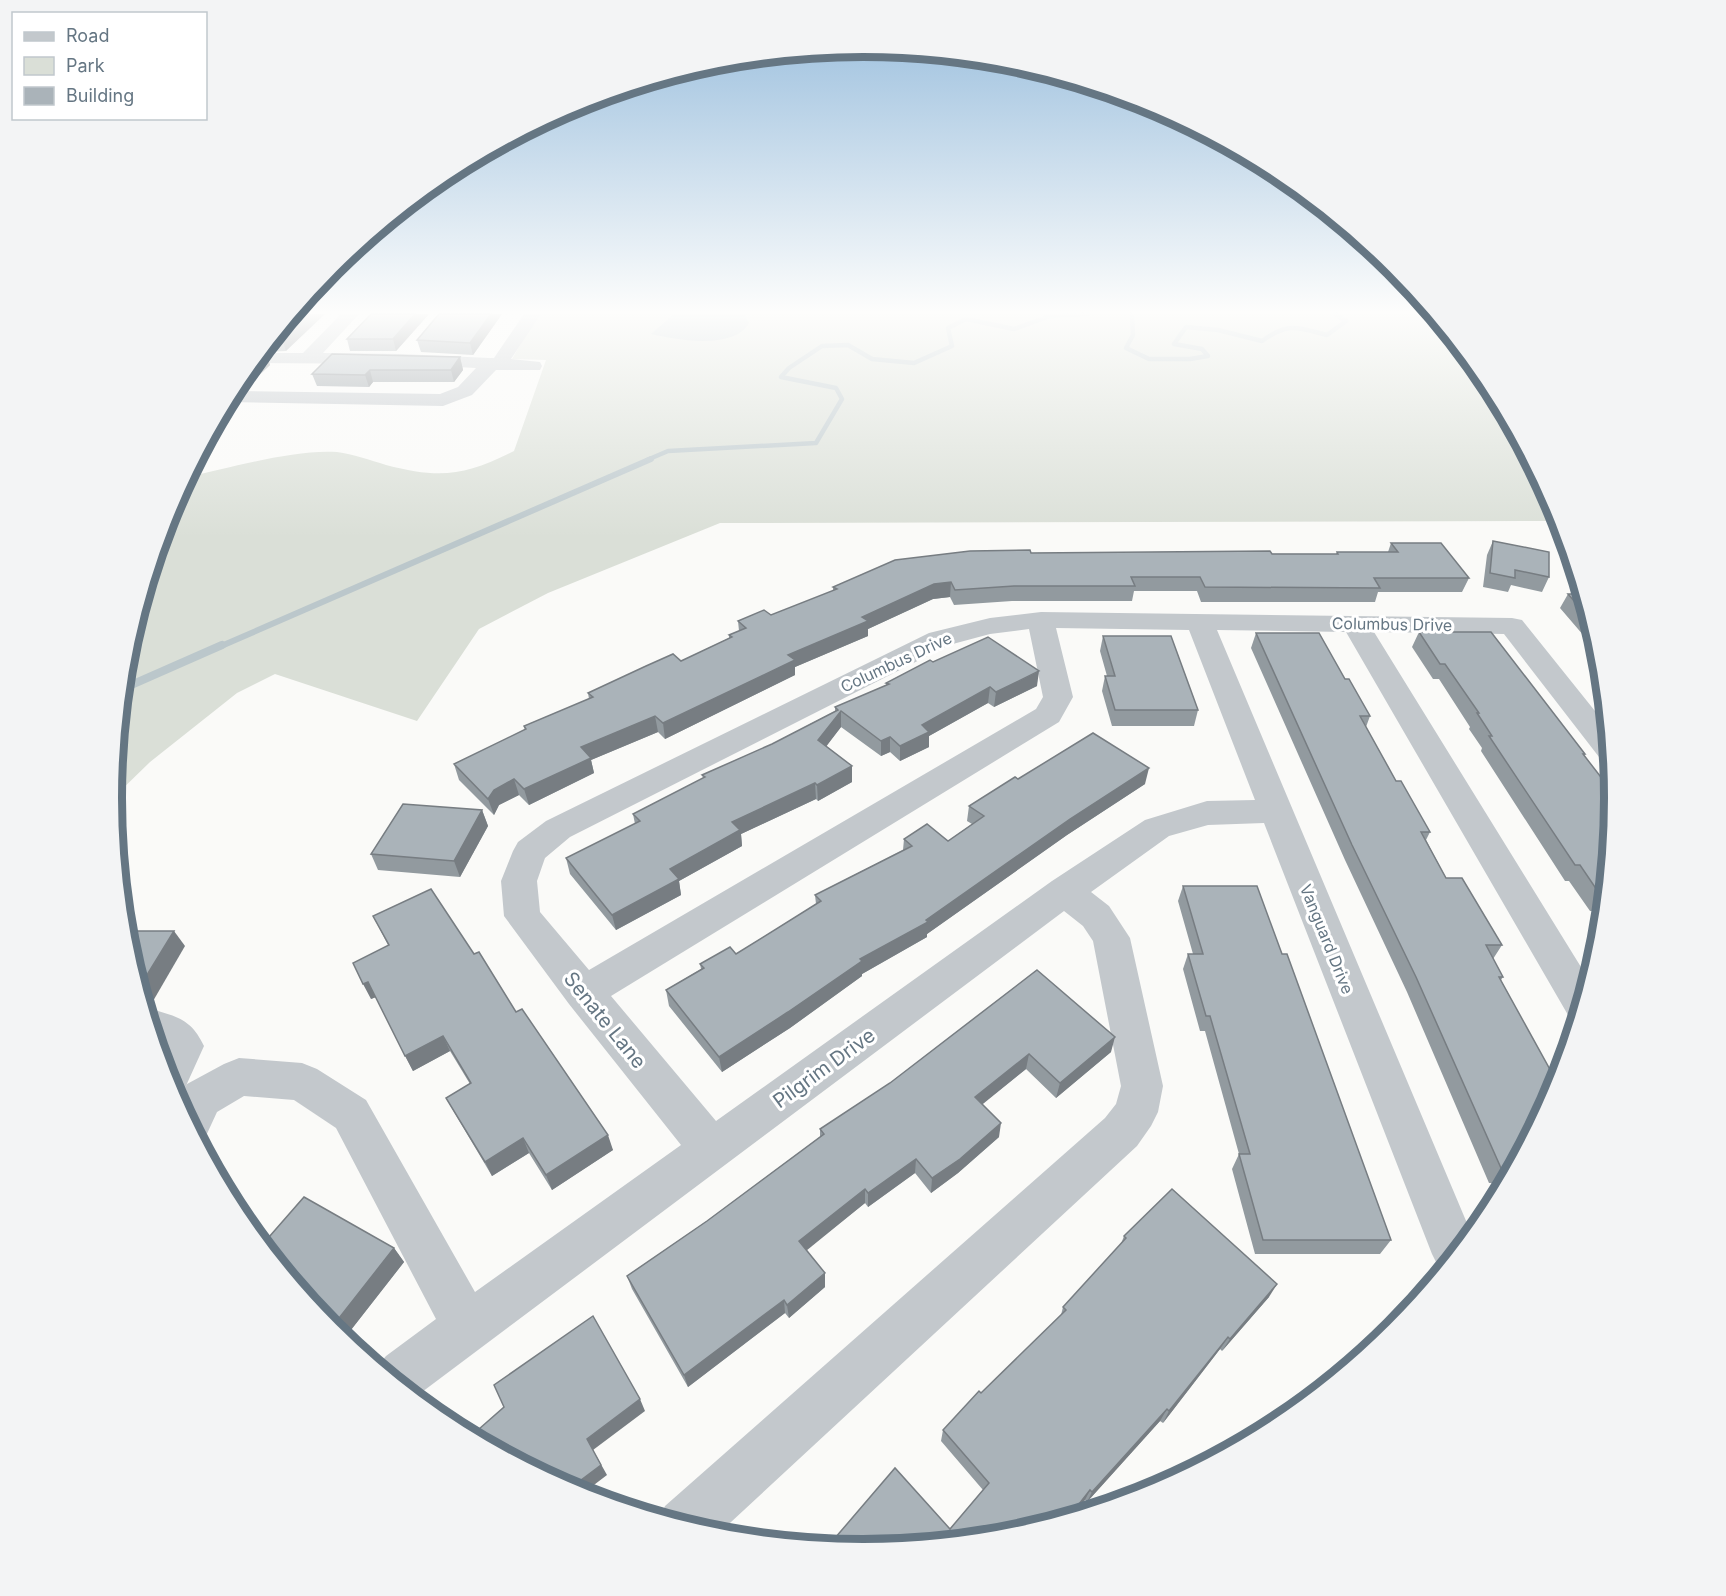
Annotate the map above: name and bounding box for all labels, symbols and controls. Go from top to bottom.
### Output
legend [12,12,207,120]
text: Road [66,25,109,46]
text: Park [66,55,105,76]
text: Building [66,85,134,106]
street label: Columbus Drive [1332,613,1452,635]
street label: Columbus Drive [837,627,955,697]
street label: Vanguard Drive [1296,881,1358,997]
street label: Senate Lane [559,967,651,1073]
street label: Pilgrim Drive [768,1023,880,1113]

